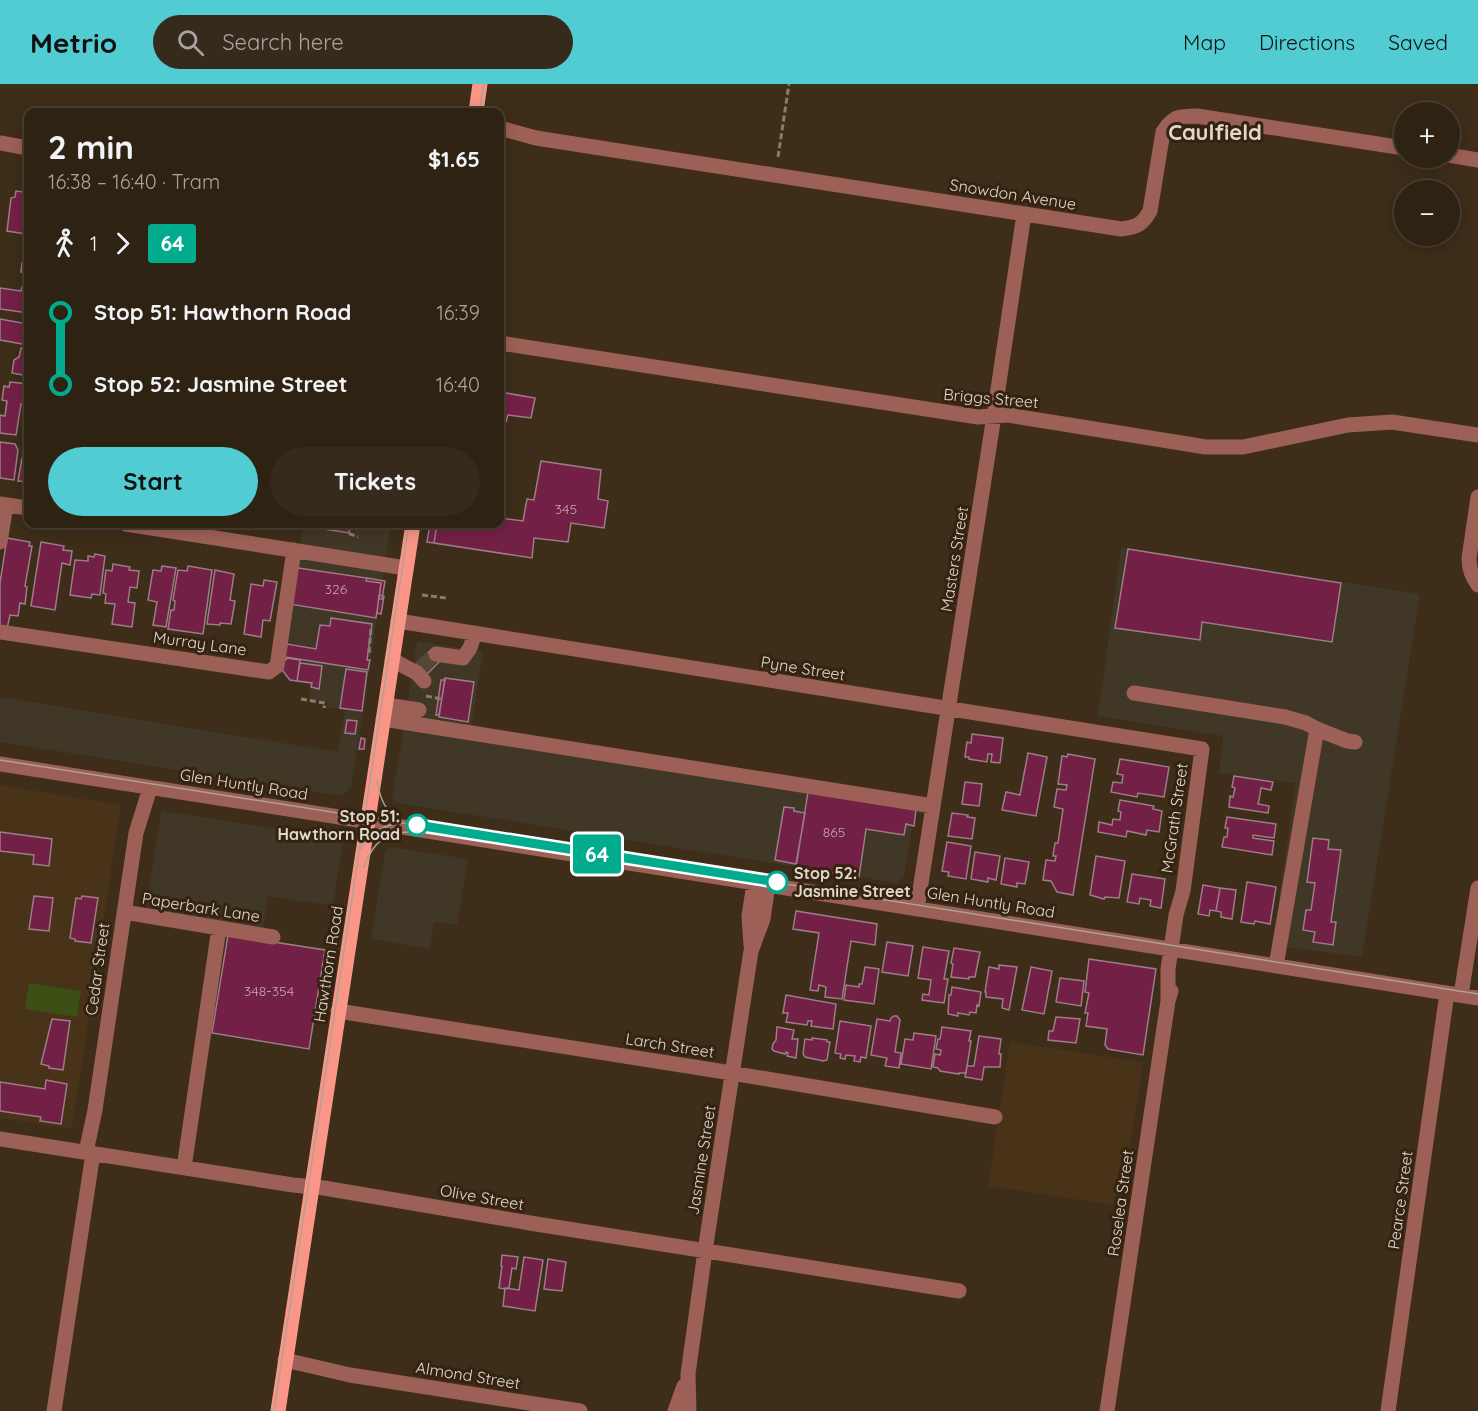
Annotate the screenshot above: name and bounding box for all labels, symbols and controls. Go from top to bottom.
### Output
search box [153,15,573,69]
text: Metrio [30,25,117,60]
icon: search [174,26,207,59]
text: Search here [222,28,344,56]
text: Map [1183,29,1226,55]
text: Directions [1259,29,1355,55]
text: Saved [1388,29,1448,55]
map controls [1394,102,1460,246]
button: + [1394,102,1460,168]
district label: Caulfield [1168,118,1262,146]
text: 2 min [48,126,134,167]
text: $1.65 [428,145,480,173]
text: 16:38 – 16:40 · Tram [48,169,220,194]
street label: Snowdon Avenue [948,174,1078,214]
button: − [1394,180,1460,246]
icon: walk [48,227,81,260]
icon: forward [106,227,139,260]
text: 64 [160,230,184,256]
text: 1 [90,231,97,256]
text: Stop 51: Hawthorn Road [94,298,351,326]
text: 16:39 [436,300,480,325]
text: Stop 52: Jasmine Street [94,370,348,398]
text: 16:40 [436,372,480,397]
street label: Briggs Street [943,384,1039,412]
button: Start [48,447,258,516]
button: Tickets [270,447,480,516]
house number: 345 [555,500,577,518]
street label: Masters Street [936,505,972,613]
house number: 326 [325,580,348,598]
street label: Murray Lane [152,627,248,659]
street label: Pyne Street [759,651,847,685]
street label: McGrath Street [1156,762,1192,874]
street label: Glen Huntly Road [179,764,309,804]
place label: Stop 51: Hawthorn Road [278,806,400,844]
marker: Stop 51: Hawthorn Road [406,814,428,836]
house number: 865 [823,823,845,841]
line badge: 64 [570,834,624,874]
text: 64 [585,841,609,867]
place label: Stop 52: Jasmine Street [794,863,911,901]
marker: Stop 52: Jasmine Street [766,871,788,893]
street label: Glen Huntly Road [926,882,1056,922]
street label: Paperbark Lane [141,888,261,926]
street label: Hawthorn Road [309,904,347,1024]
street label: Cedar Street [81,921,113,1017]
house number: 348-354 [244,982,294,1000]
street label: Larch Street [624,1028,716,1062]
street label: Jasmine Street [682,1104,720,1216]
street label: Roselea Street [1103,1148,1137,1258]
street label: Pearce Street [1383,1149,1417,1251]
street label: Olive Street [438,1180,526,1214]
street label: Almond Street [414,1357,522,1393]

